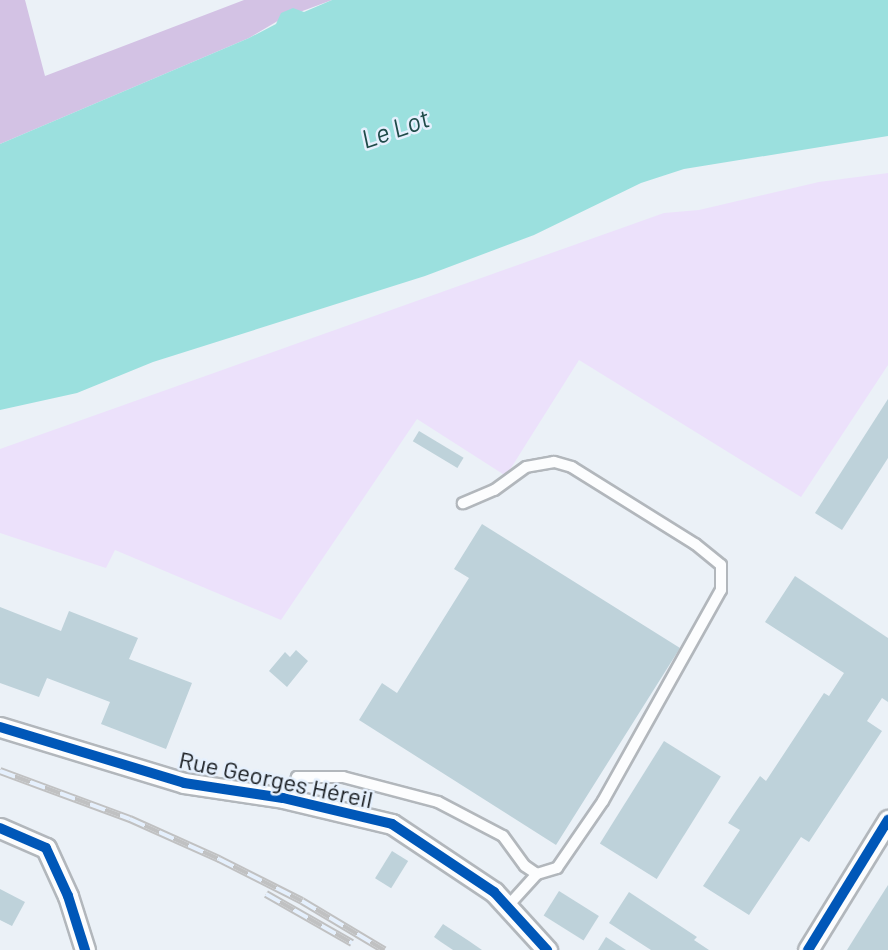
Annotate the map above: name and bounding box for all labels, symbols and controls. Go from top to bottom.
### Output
water label: Le Lot [357,102,433,154]
street label: Rue Georges Héreil [176,744,376,814]

